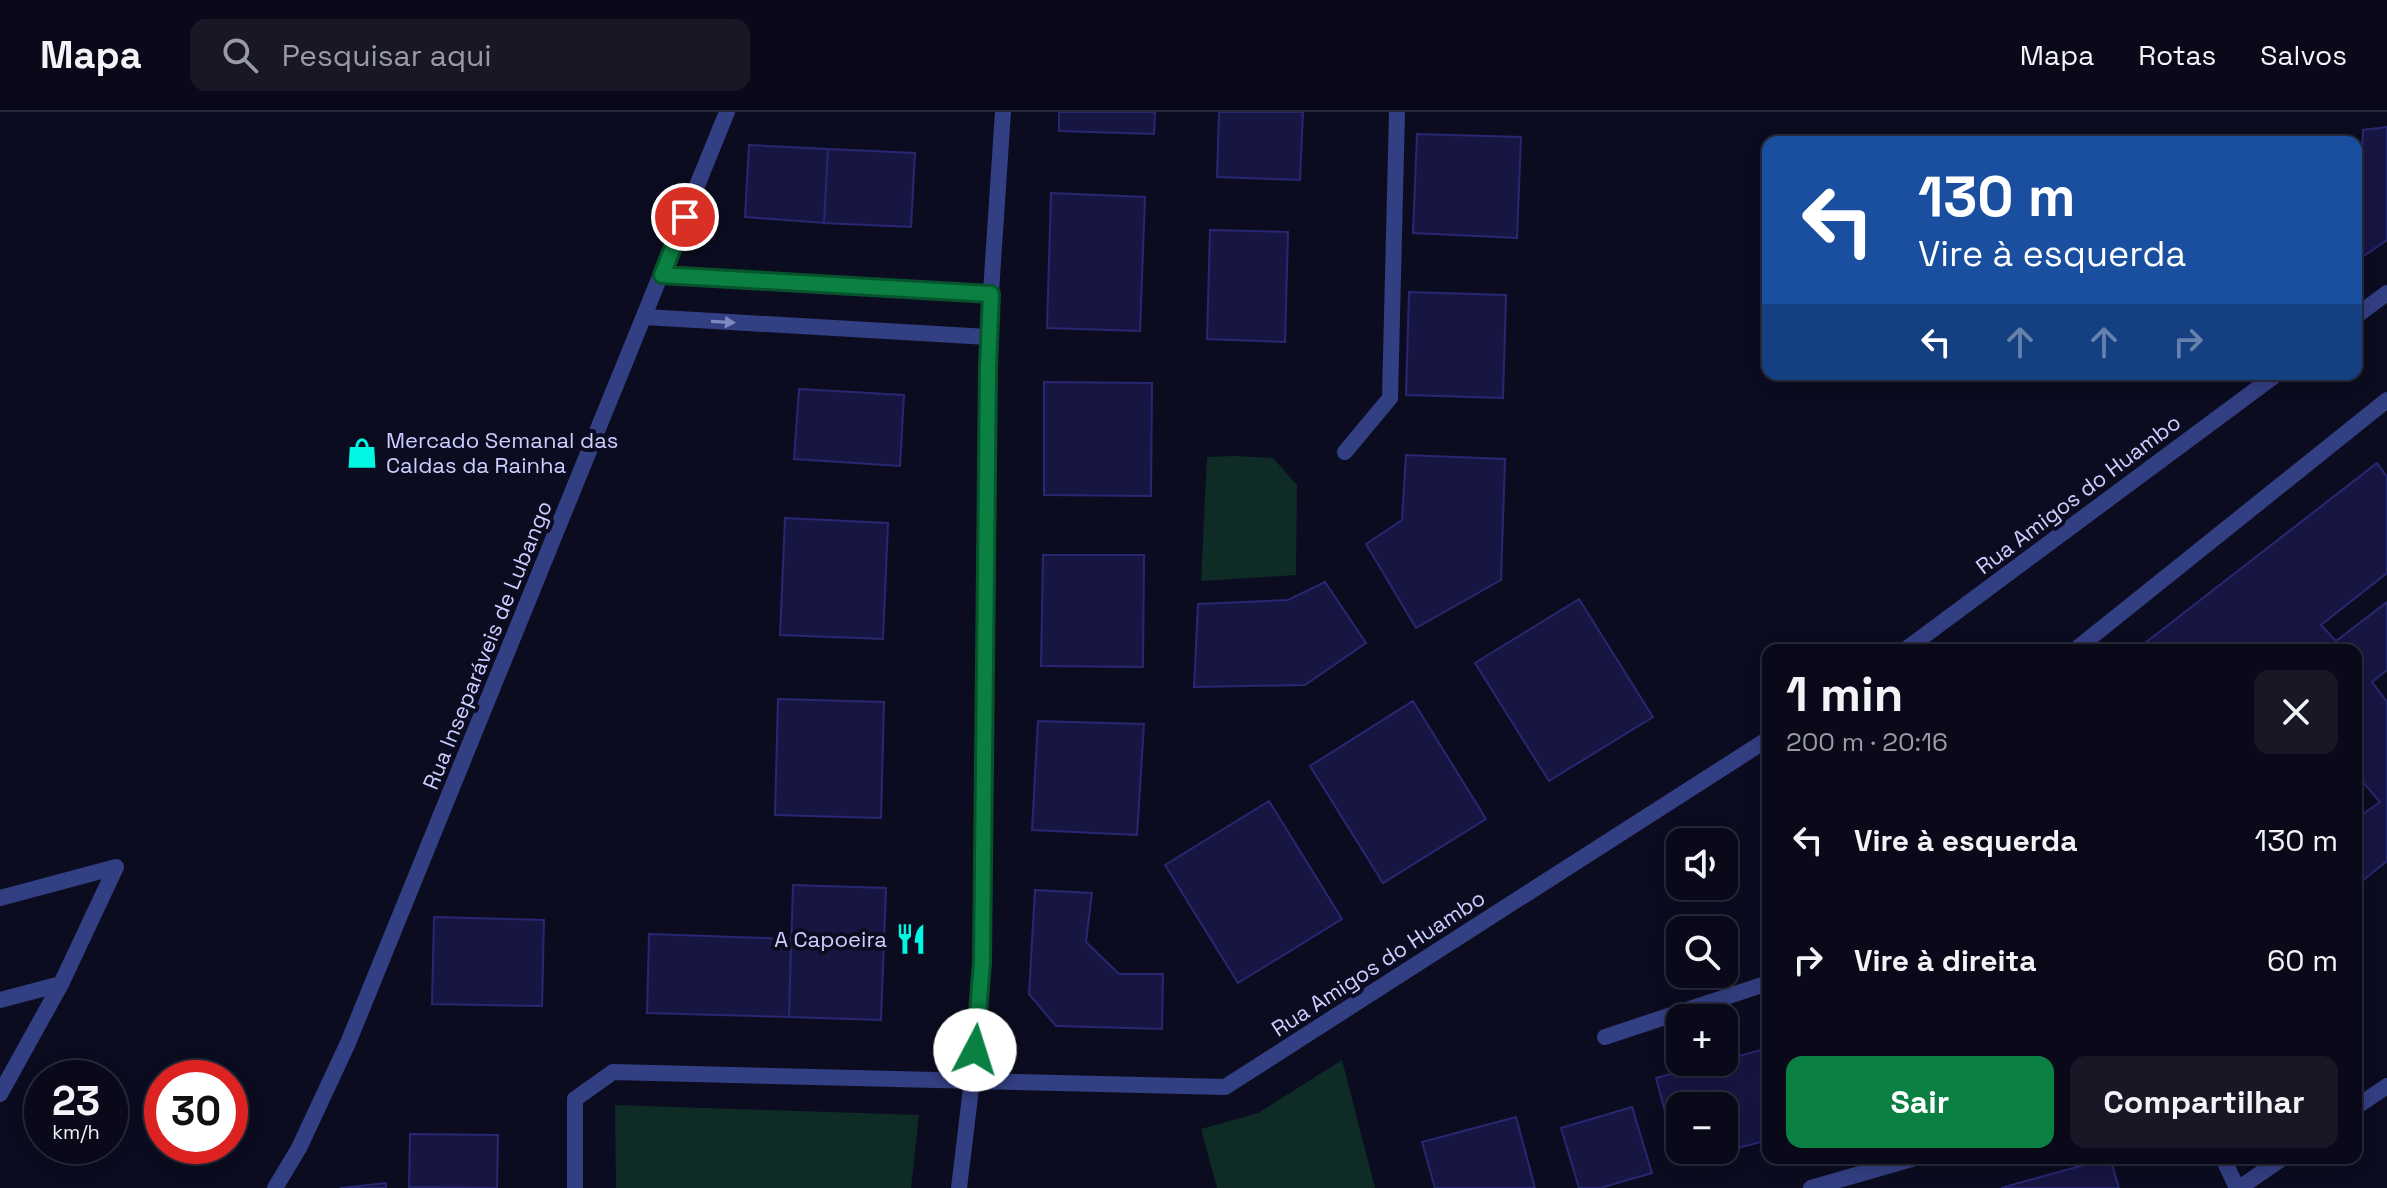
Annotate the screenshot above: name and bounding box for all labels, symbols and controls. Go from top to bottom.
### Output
search box [190,19,750,91]
text: Mapa [40,31,142,79]
icon: search [218,33,262,77]
text: Pesquisar aqui [282,36,492,75]
text: Mapa [2020,37,2094,73]
text: Rotas [2138,37,2216,73]
text: Salvos [2260,37,2347,73]
text: 130 m [1918,161,2076,232]
icon: left [1786,168,1890,272]
pin [651,183,719,251]
icon: arrive [663,195,707,239]
text: Vire à esquerda [1918,231,2186,277]
one-way arrow [711,315,736,328]
icon: left [1914,320,1958,364]
icon: ahead [1998,320,2042,364]
icon: ahead [2082,320,2126,364]
icon: right [2166,320,2210,364]
street label: Rua Amigos do Huambo [1970,408,2186,580]
place label: Mercado Semanal das Caldas da Rainha [386,426,618,479]
shop icon: Mercado Semanal das Caldas da Rainha [345,436,379,470]
street label: Rua Inseparáveis de Lubango [416,496,558,794]
text: 1 min [1786,664,1903,725]
button: close [2254,670,2338,754]
text: 200 m · 20:16 [1786,725,1948,759]
icon: left [1786,818,1830,862]
text: Vire à esquerda [1854,821,2078,860]
text: 130 m [2255,821,2338,860]
map controls [1666,828,1738,1164]
button: sound [1666,828,1738,900]
street label: Rua Amigos do Huambo [1266,883,1490,1043]
button: search [1666,916,1738,988]
restaurant icon: A Capoeira [894,922,928,956]
place label: A Capoeira [774,925,887,953]
icon: right [1786,938,1830,982]
text: Vire à direita [1854,941,2037,980]
text: 60 m [2267,941,2338,980]
button: + [1666,1004,1738,1076]
position arrow [933,1008,1017,1092]
button: Sair [1786,1056,2054,1148]
button: Compartilhar [2070,1056,2338,1148]
speed limit sign: 30 [144,1060,248,1164]
text: 23 [52,1076,100,1127]
button: − [1666,1092,1738,1164]
text: km/h [52,1119,100,1145]

